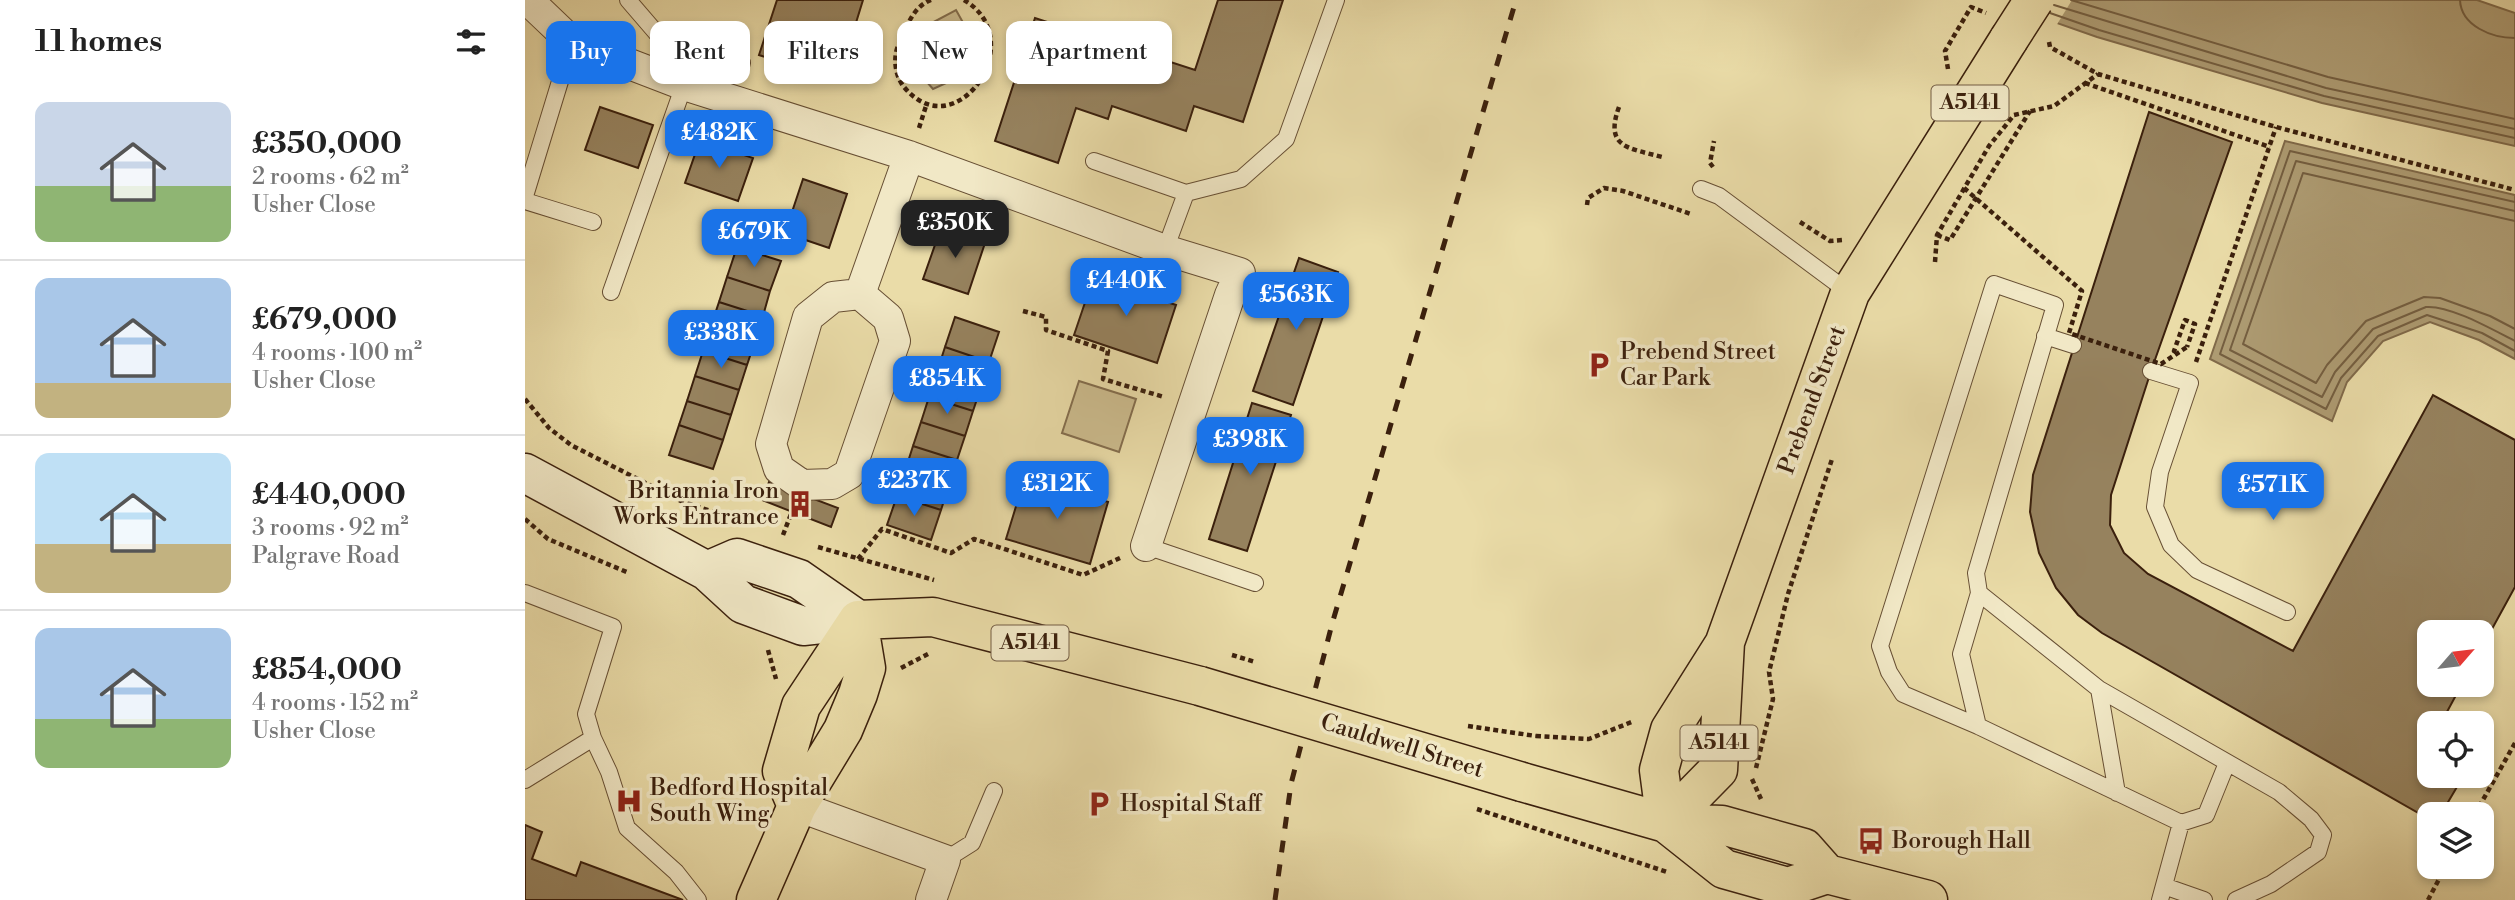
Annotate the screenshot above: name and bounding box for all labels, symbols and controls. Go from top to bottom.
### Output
chip: Buy [546,21,636,84]
chip: Rent [650,21,750,84]
chip: Filters [764,21,883,84]
chip: New [897,21,992,84]
chip: Apartment [1006,21,1172,84]
text: 11 homes [35,23,162,61]
icon: filters [452,23,490,61]
road number: A5141 [1931,86,2009,120]
pin: £482K [670,110,768,170]
text: £482K [681,119,757,147]
text: £350,000 [252,125,402,163]
icon: home [91,130,175,214]
text: 2 rooms · 62 m² [252,163,409,191]
text: Usher Close [252,191,376,219]
pin: £350K [906,201,1004,260]
text: £350K [917,209,993,237]
pin: £679K [705,210,803,269]
text: £679K [718,218,790,246]
pin: £440K [1077,258,1175,318]
text: £440K [1086,267,1166,295]
pin: £563K [1247,272,1345,332]
text: £563K [1259,281,1333,309]
text: £679,000 [252,301,397,339]
icon: home [91,306,175,390]
pin: £338K [672,310,770,370]
text: £338K [684,319,758,347]
street label: Prebend Street [1772,322,1852,478]
place label: Prebend Street Car Park [1620,338,1776,392]
text: 4 rooms · 100 m² [252,339,422,367]
parking icon: Prebend Street Car Park [1584,350,1614,380]
pin: £854K [898,356,996,416]
text: £854K [909,365,985,393]
text: Usher Close [252,367,376,395]
pin: £398K [1201,418,1299,477]
text: £398K [1213,426,1287,454]
pin: £237K [865,458,963,518]
pin: £312K [1008,462,1106,521]
pin: £571K [2224,462,2322,522]
text: £237K [878,467,950,495]
text: £312K [1022,470,1092,498]
text: £571K [2238,471,2308,499]
text: £440,000 [252,476,406,514]
place label: Britannia Iron Works Entrance [612,477,779,531]
icon: home [91,481,175,565]
building icon: Britannia Iron Works Entrance [785,489,815,519]
text: 3 rooms · 92 m² [252,514,408,542]
text: Palgrave Road [252,542,400,570]
north arrow [2417,620,2494,696]
map controls [2417,620,2494,879]
road number: A5141 [991,626,1069,660]
text: £854,000 [252,651,402,689]
icon: home [91,656,175,740]
text: 4 rooms · 152 m² [252,689,418,717]
street label: Cauldwell Street [1317,708,1487,784]
button: locate [2417,711,2494,788]
text: Usher Close [252,717,376,745]
road number: A5141 [1681,726,1757,760]
place label: Bedford Hospital South Wing [649,774,828,828]
hospital icon: Bedford Hospital South Wing [614,786,644,816]
parking icon: Hospital Staff [1084,789,1114,819]
place label: Hospital Staff [1120,790,1263,818]
button: layers [2417,802,2494,879]
bus stop icon: Borough Hall [1856,826,1886,856]
place label: Borough Hall [1891,827,2031,855]

